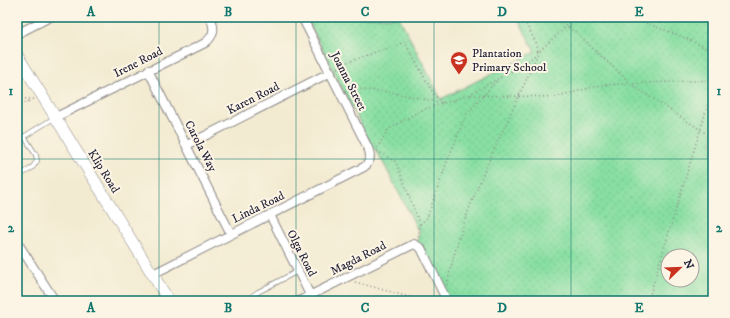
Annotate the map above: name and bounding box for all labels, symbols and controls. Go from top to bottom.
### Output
text: A [86,4,96,20]
text: B [224,4,232,20]
text: C [361,4,370,20]
text: D [497,4,507,20]
text: E [634,4,644,20]
street label: Irene Road [111,44,165,81]
place label: Plantation Primary School [472,46,547,75]
street label: Joanna Street [327,48,370,113]
school or university icon: Plantation Primary School [449,50,469,75]
street label: Karen Road [225,79,282,118]
text: 1 [9,83,14,99]
text: 1 [717,83,722,99]
street label: Carola Way [181,118,220,175]
street label: Klip Road [84,147,123,196]
street label: Linda Road [230,188,287,227]
text: 2 [8,220,15,236]
text: 2 [716,220,723,236]
street label: Olga Road [283,227,320,279]
street label: Magda Road [328,238,389,279]
north arrow [660,248,700,288]
text: N [680,258,696,271]
text: A [86,300,96,316]
text: B [224,300,232,316]
text: C [361,300,370,316]
text: D [497,300,507,316]
text: E [634,300,644,316]

